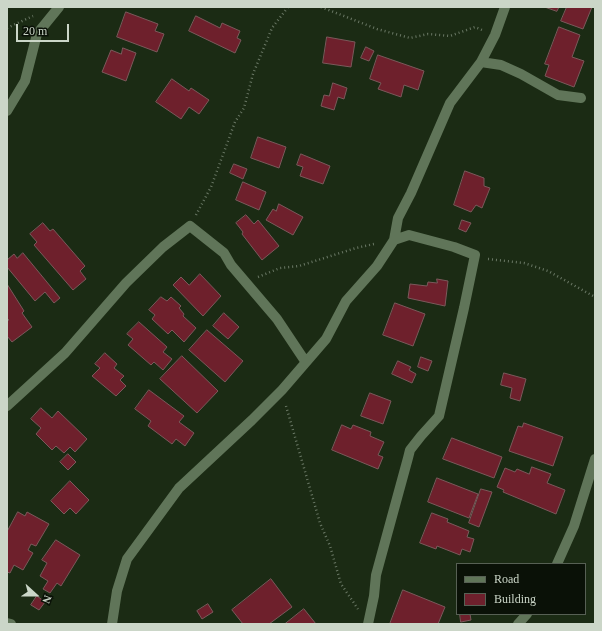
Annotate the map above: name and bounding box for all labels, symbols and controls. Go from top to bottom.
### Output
scale bar [18,16,71,42]
text: 20 m [23,24,47,38]
legend [456,563,586,615]
text: Road [494,572,519,586]
north arrow [16,575,56,615]
text: Building [494,592,536,606]
text: N [40,593,54,605]

